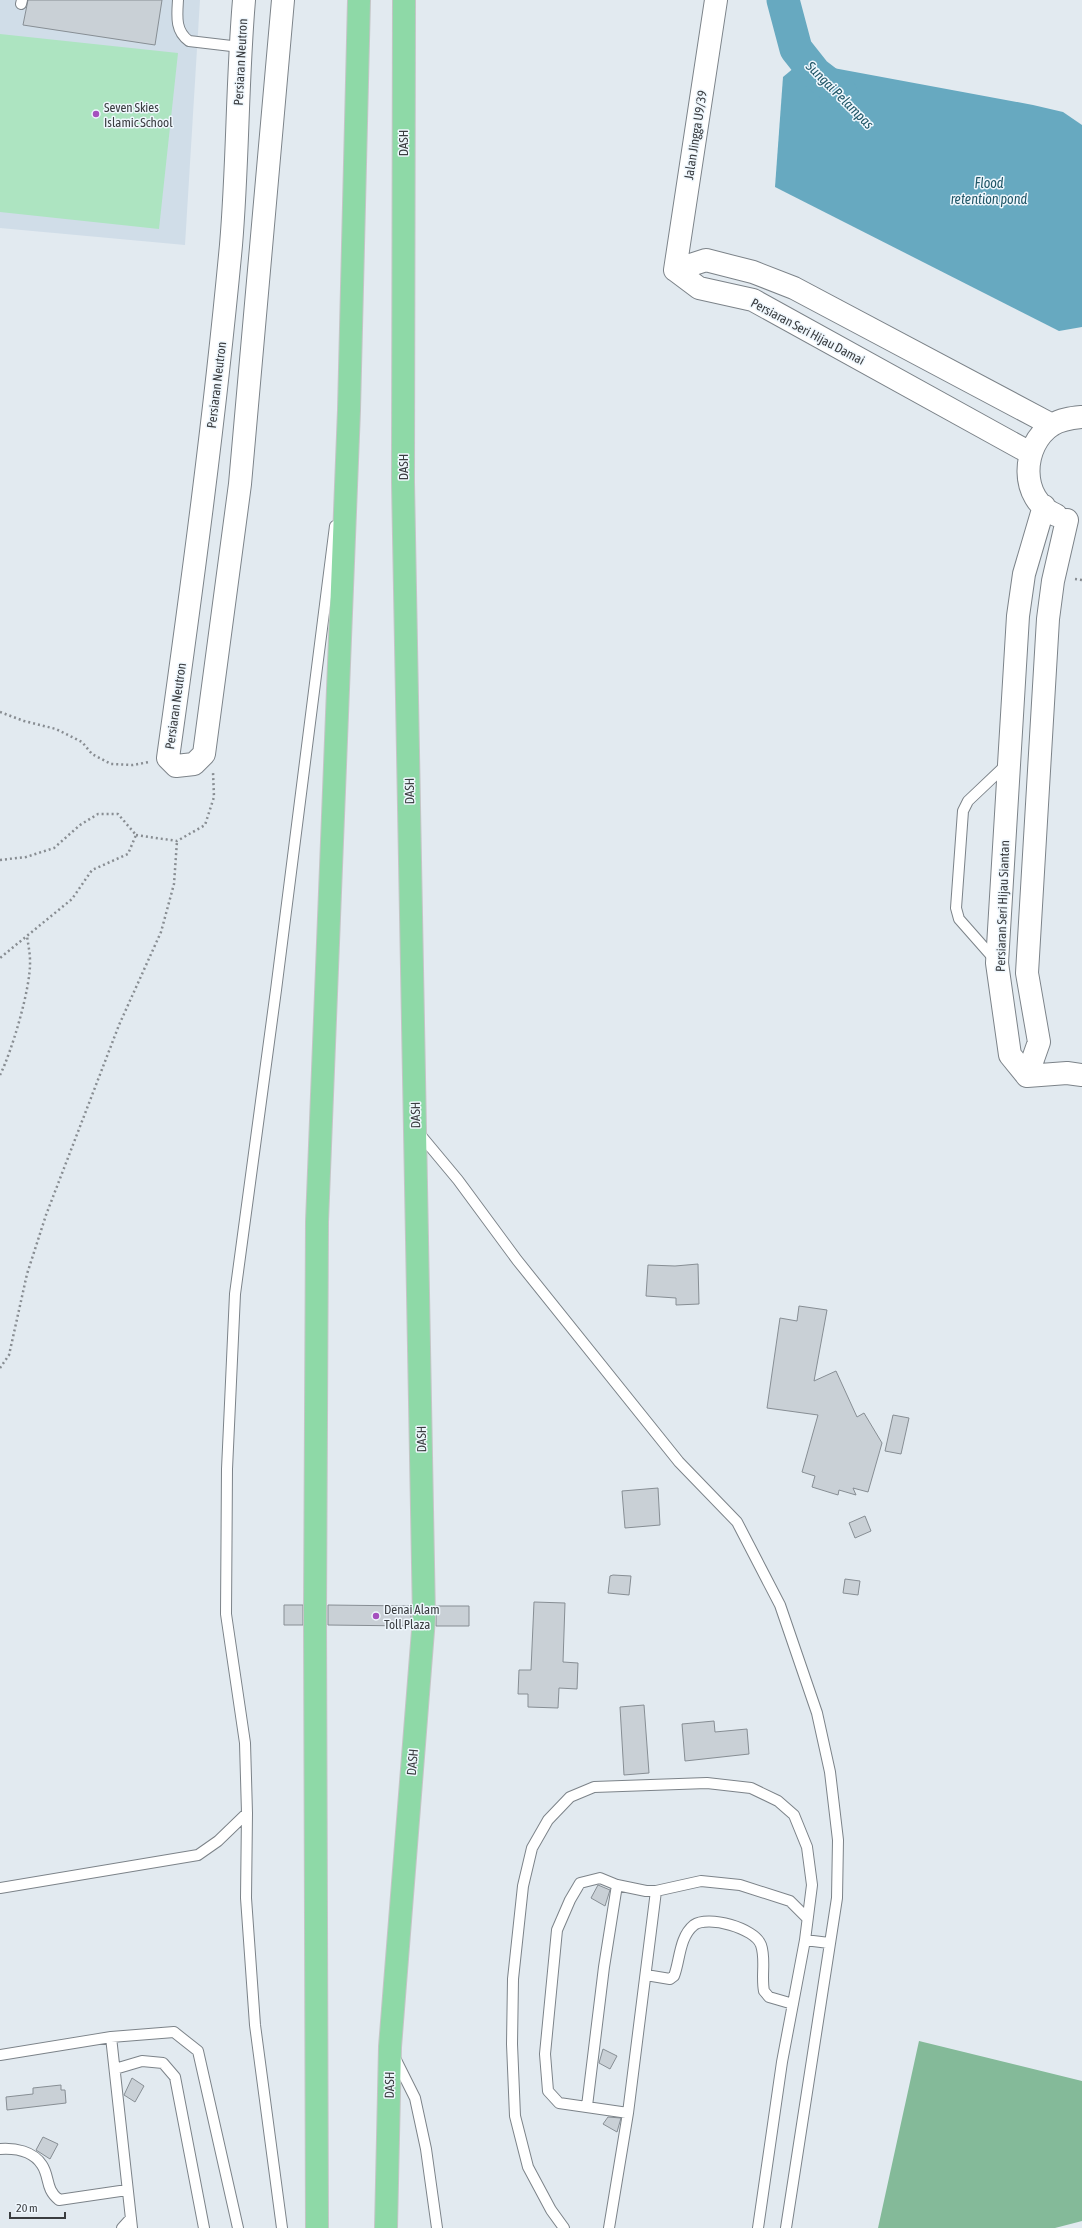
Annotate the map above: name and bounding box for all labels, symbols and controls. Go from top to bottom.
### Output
street label: Persiaran Neutron [231,18,250,106]
water label: Sungai Pelampas [802,57,877,132]
street label: Jalan Jingga U9/39 [681,89,710,181]
place label: Seven Skies Islamic School [104,100,173,130]
marker: Seven Skies Islamic School [91,109,101,119]
street label: DASH [396,130,411,156]
water label: Flood retention pond [951,175,1028,207]
street label: Persiaran Seri Hijau Damai [748,295,867,368]
street label: Persiaran Neutron [204,341,229,429]
street label: DASH [396,454,411,480]
street label: Persiaran Neutron [162,662,189,750]
street label: DASH [402,778,417,804]
street label: Persiaran Seri Hijau Siantan [993,840,1012,972]
street label: DASH [408,1102,423,1128]
street label: DASH [414,1426,429,1452]
place label: Denai Alam Toll Plaza [384,1602,440,1632]
marker: Denai Alam Toll Plaza [371,1611,381,1621]
street label: DASH [404,1748,421,1776]
street label: DASH [382,2072,397,2098]
scale bar [10,2194,65,2220]
text: 20 m [16,2201,38,2215]

